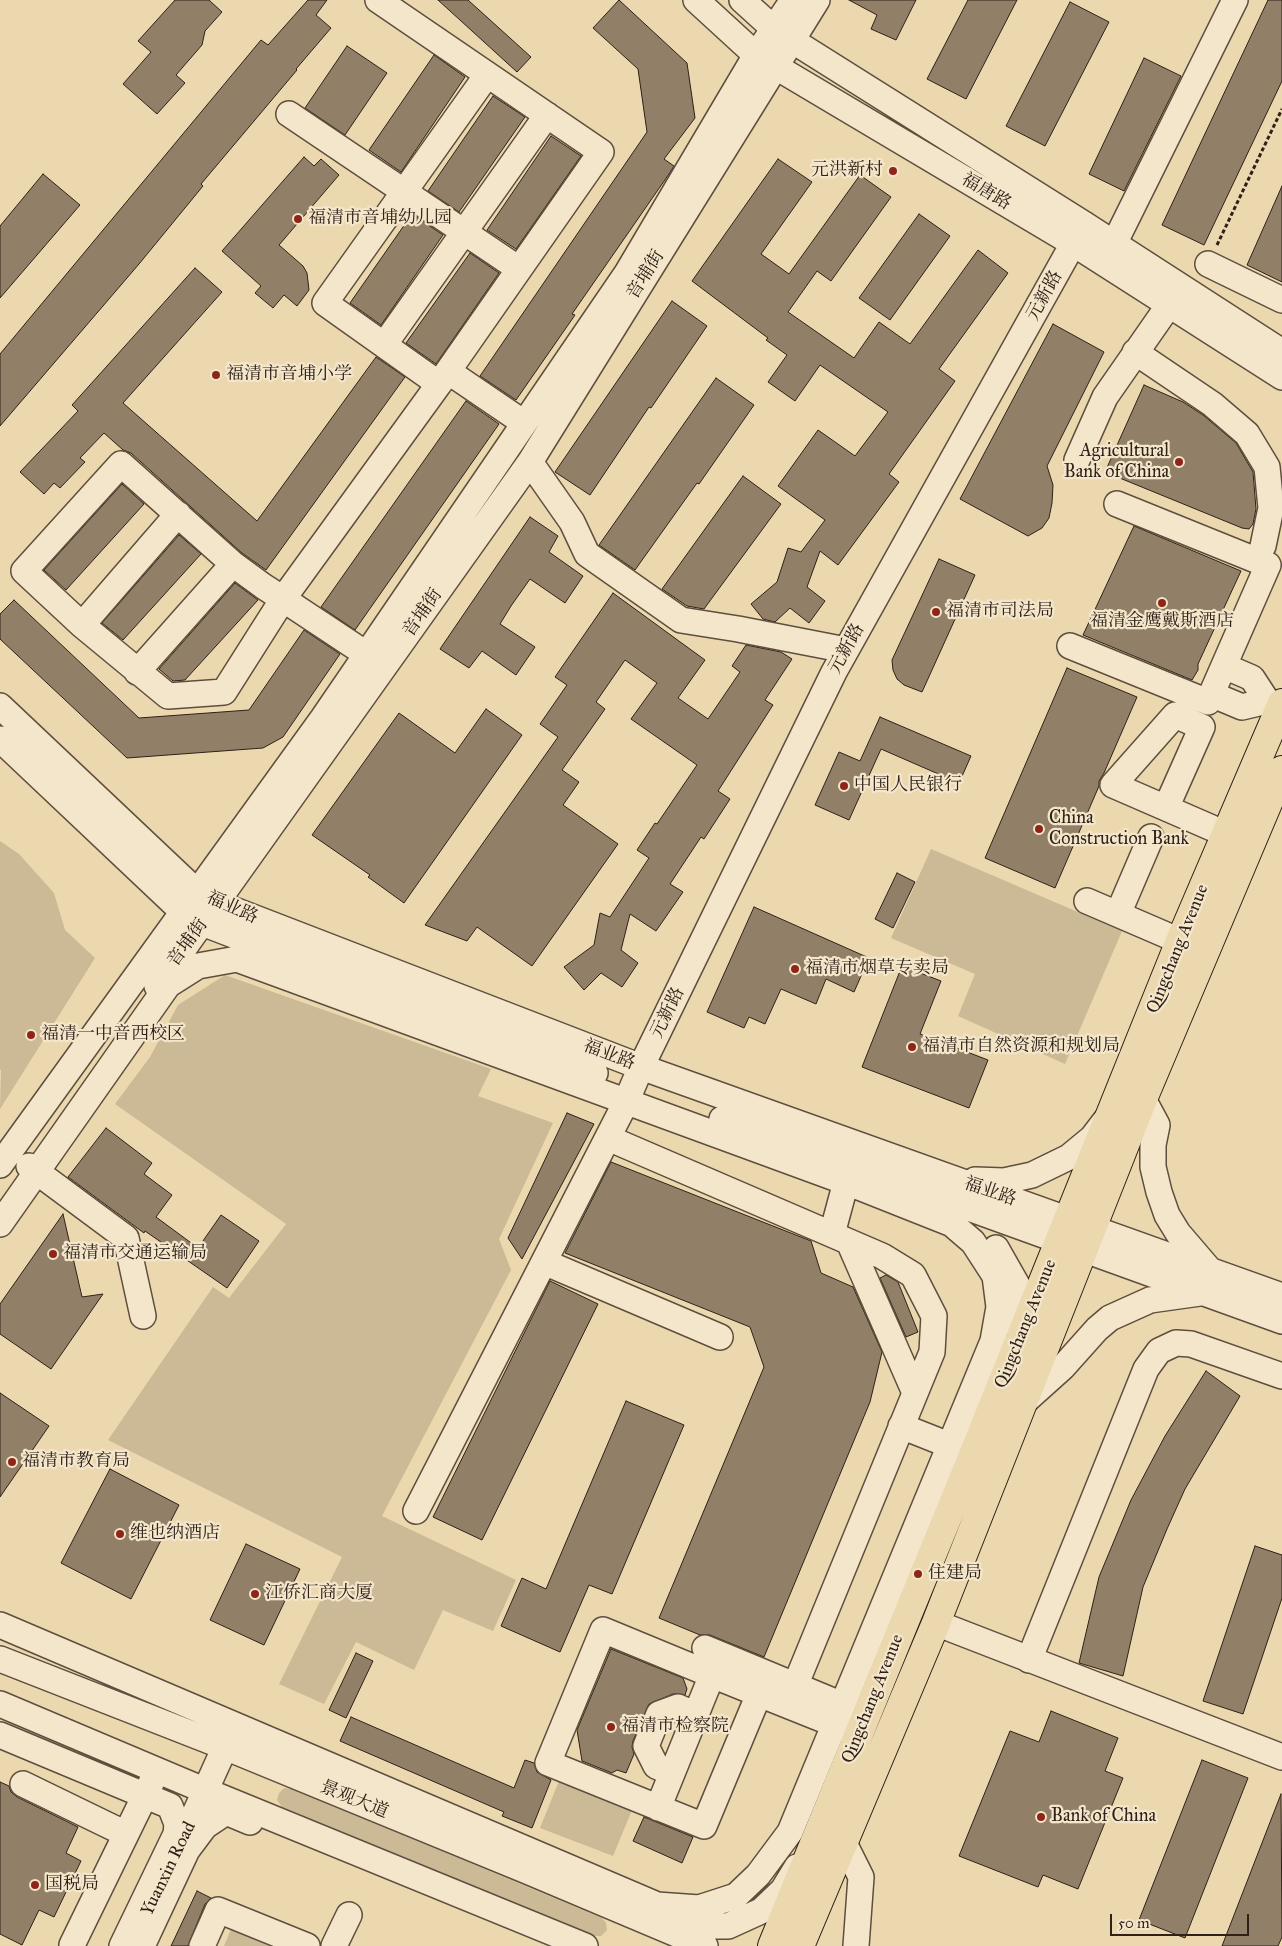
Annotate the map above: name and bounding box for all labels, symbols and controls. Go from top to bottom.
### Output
place label: 元洪新村 [811,160,883,182]
marker: 元洪新村 [887,165,899,177]
street label: 福唐路 [957,169,1015,215]
place label: 福清市音埔幼儿园 [308,208,452,230]
marker: 福清市音埔幼儿园 [292,213,304,225]
street label: 音埔街 [623,246,669,304]
street label: 元新路 [1022,267,1068,325]
place label: 福清市音埔小学 [226,364,352,386]
marker: 福清市音埔小学 [210,369,222,381]
place label: Agricultural Bank of China [1064,441,1169,484]
marker: Agricultural Bank of China [1173,456,1185,468]
street label: 音埔街 [399,585,447,641]
marker: 福清金鹰戴斯酒店 [1156,597,1168,609]
place label: 福清市司法局 [946,601,1054,623]
marker: 福清市司法局 [930,606,942,618]
place label: 福清金鹰戴斯酒店 [1090,611,1234,633]
street label: 元新路 [824,620,870,678]
place label: 中国人民银行 [854,775,962,797]
marker: 中国人民银行 [838,780,850,792]
place label: China Construction Bank [1049,808,1189,851]
marker: China Construction Bank [1033,823,1045,835]
street label: Qingchang Avenue [1142,881,1214,1017]
street label: 福业路 [203,887,261,929]
street label: 音埔街 [163,915,213,971]
place label: 福清市烟草专卖局 [805,958,949,980]
marker: 福清市烟草专卖局 [789,963,801,975]
street label: 元新路 [646,984,690,1042]
place label: 福清一中音西校区 [41,1024,185,1046]
marker: 福清一中音西校区 [25,1029,37,1041]
street label: 福业路 [580,1035,638,1075]
place label: 福清市自然资源和规划局 [922,1036,1120,1058]
marker: 福清市自然资源和规划局 [906,1041,918,1053]
street label: 福业路 [961,1173,1019,1211]
place label: 福清市交通运输局 [63,1243,207,1265]
marker: 福清市交通运输局 [47,1248,59,1260]
street label: Qingchang Avenue [990,1256,1062,1392]
place label: 福清市教育局 [22,1451,130,1473]
marker: 福清市教育局 [6,1456,18,1468]
place label: 维也纳酒店 [130,1523,220,1545]
marker: 维也纳酒店 [114,1528,126,1540]
place label: 住建局 [928,1563,982,1585]
marker: 住建局 [912,1568,924,1580]
place label: 江侨汇商大厦 [265,1583,373,1605]
marker: 江侨汇商大厦 [249,1588,261,1600]
street label: Qingchang Avenue [837,1631,909,1767]
place label: 福清市检察院 [621,1716,729,1738]
marker: 福清市检察院 [605,1721,617,1733]
street label: 景观大道 [317,1777,391,1823]
place label: Bank of China [1051,1806,1156,1828]
marker: Bank of China [1035,1811,1047,1823]
street label: Yuanxin Road [137,1818,201,1920]
place label: 国税局 [45,1874,99,1896]
marker: 国税局 [29,1879,41,1891]
scale bar [1112,1904,1251,1936]
text: 50 m [1118,1914,1150,1932]

